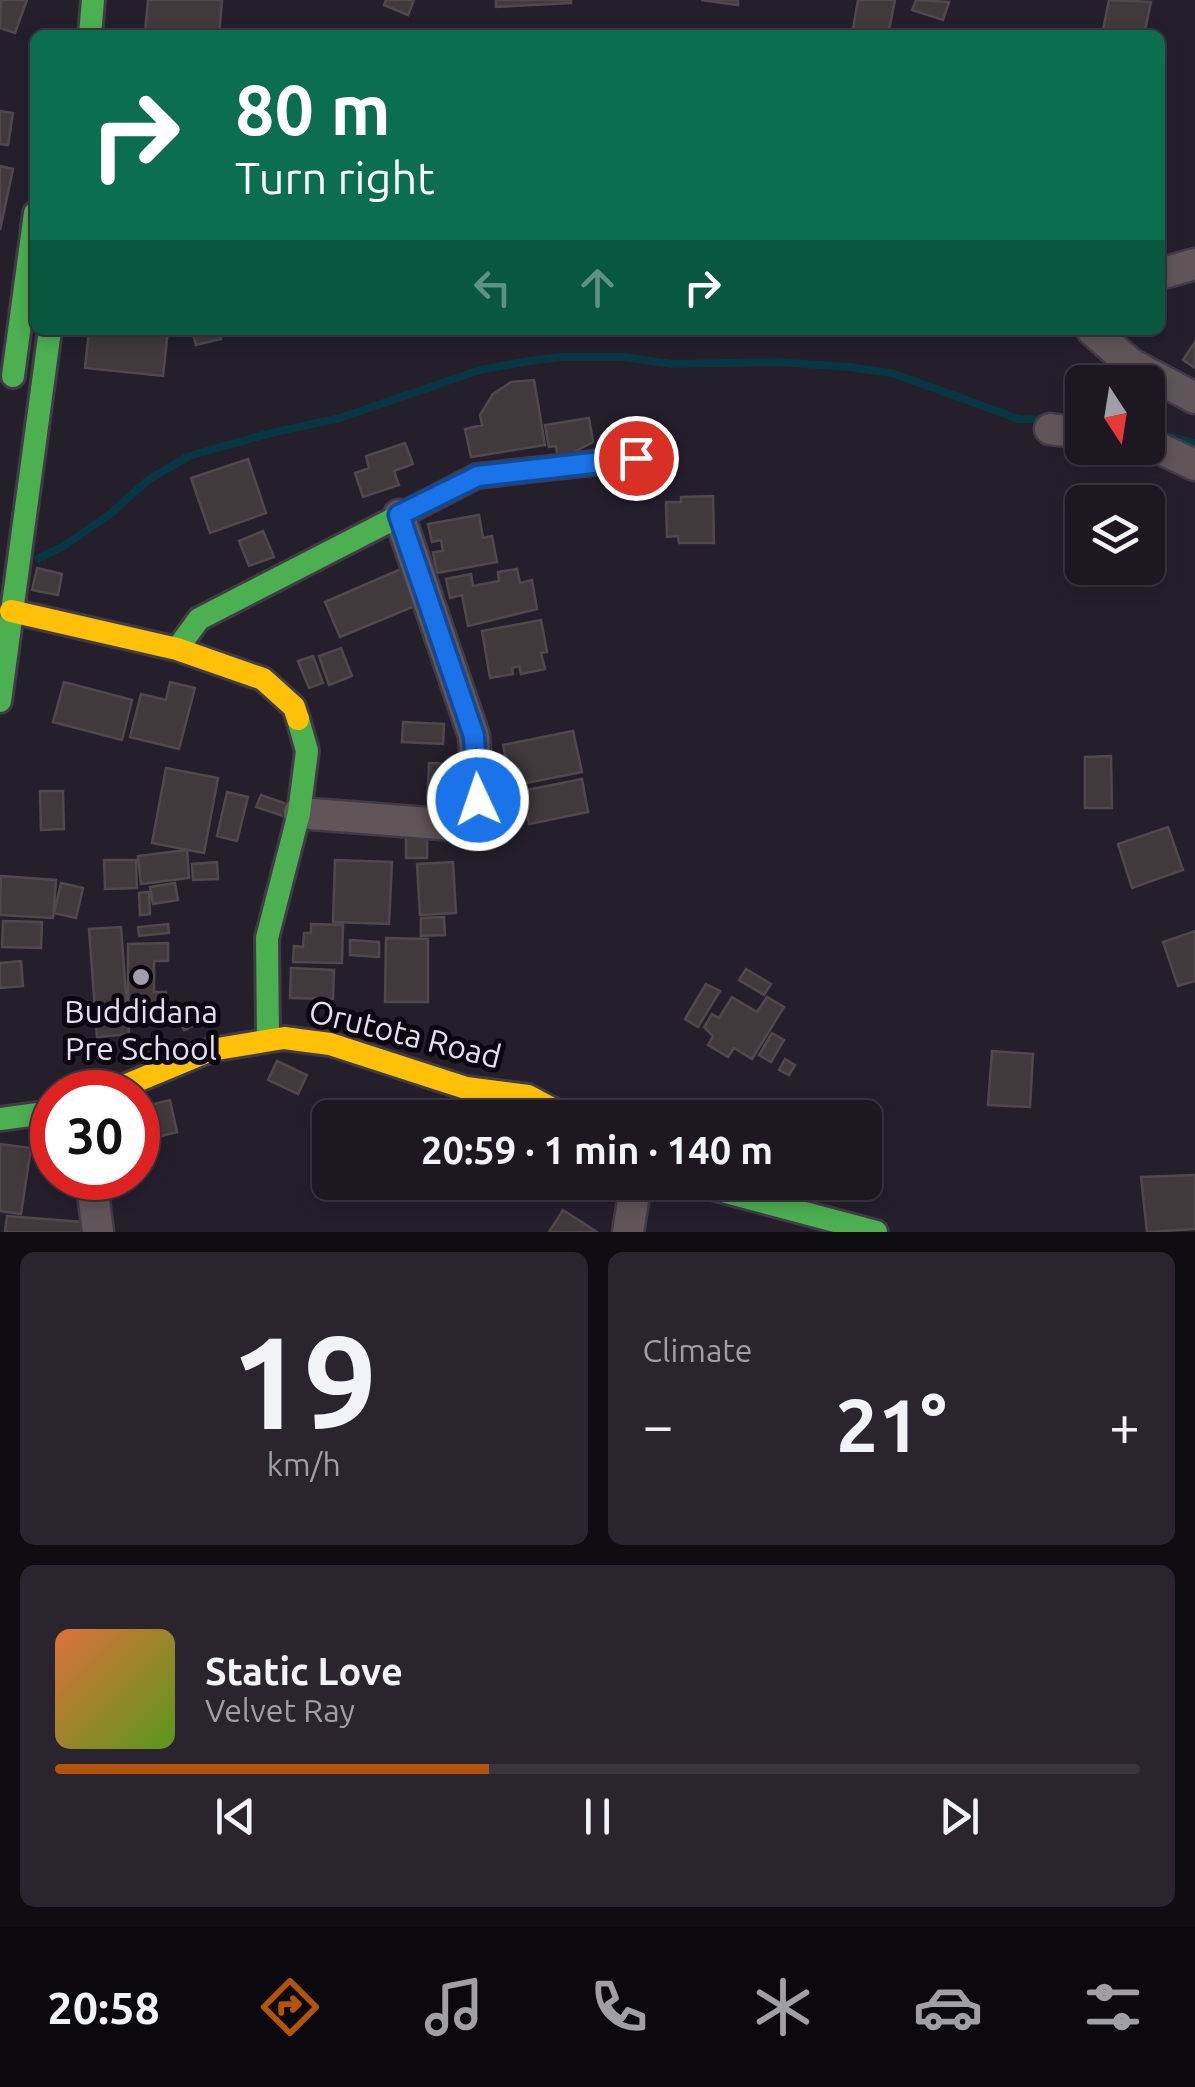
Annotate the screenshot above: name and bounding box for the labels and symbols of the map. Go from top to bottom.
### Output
north arrow [1065,365,1165,465]
pin [594,416,679,501]
position arrow [426,748,530,852]
marker: Buddidana Pre School [130,966,152,988]
street label: Orutota Road [306,992,505,1074]
place label: Buddidana Pre School [64,993,218,1066]
speed limit sign: 30 [30,1070,160,1200]

